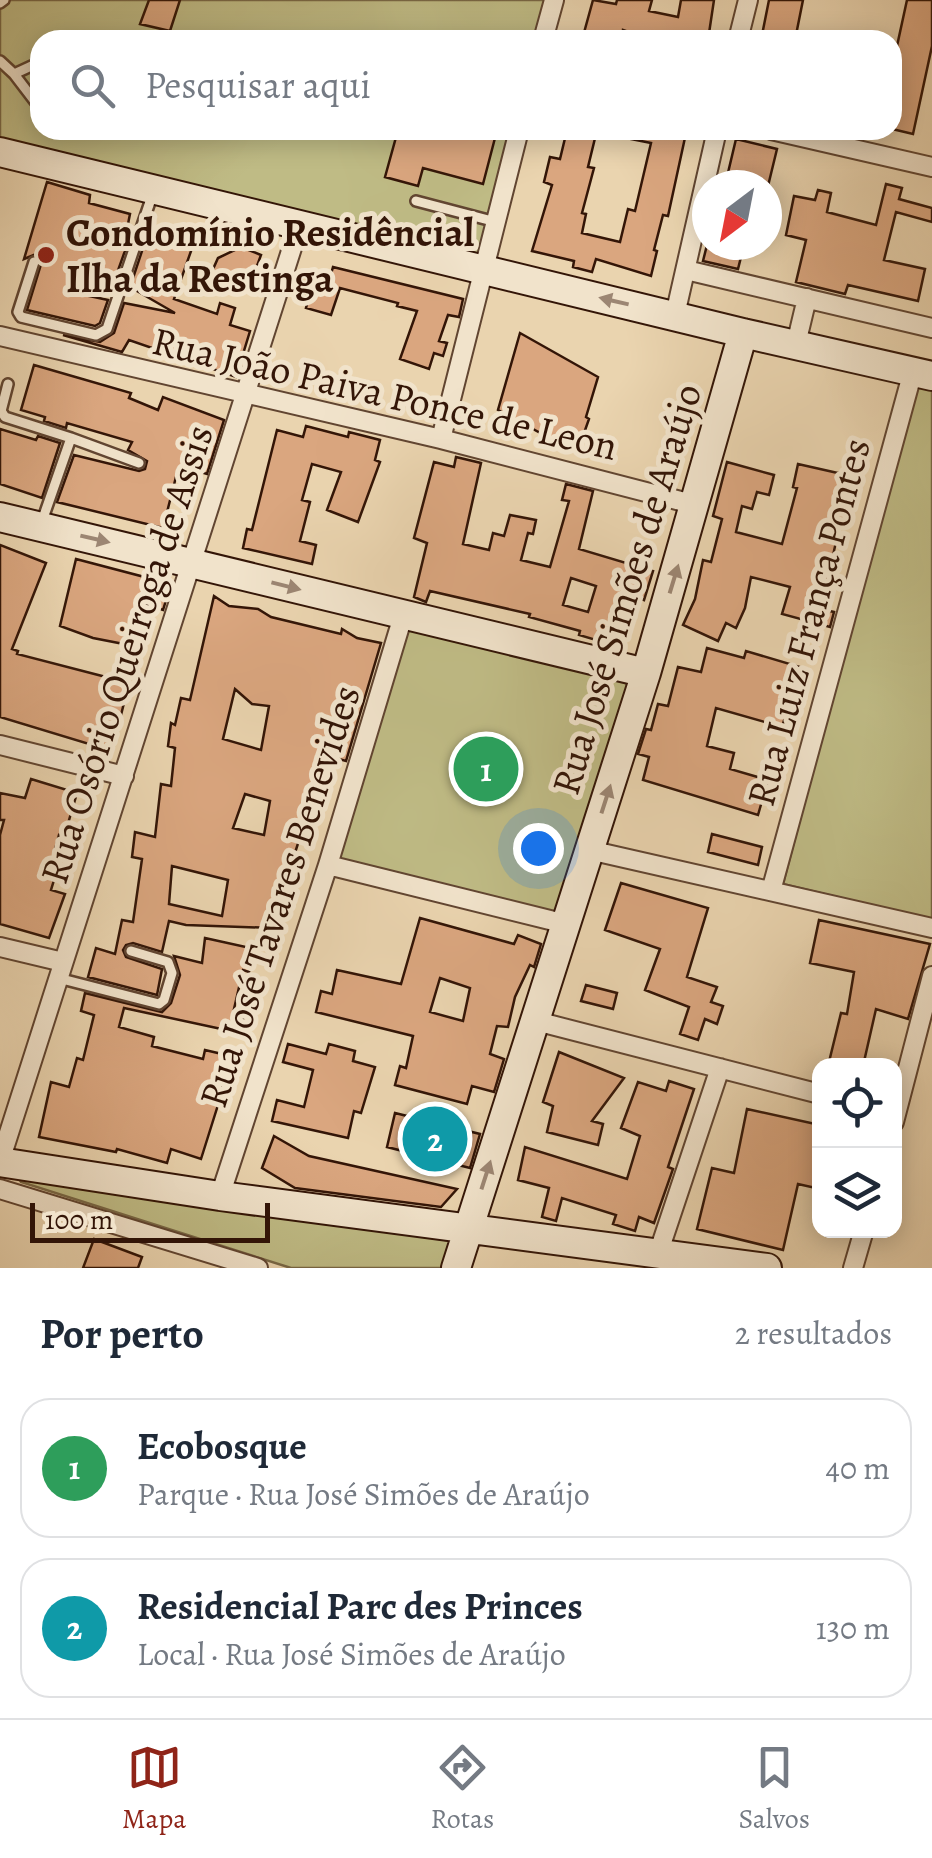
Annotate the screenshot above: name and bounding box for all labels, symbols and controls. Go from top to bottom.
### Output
search box [30,30,902,140]
icon: search [65,58,120,113]
text: Pesquisar aqui [145,59,371,111]
north arrow [692,170,782,260]
place label: Condomínio Residêncial Ilha da Restinga [66,205,475,306]
marker: Condomínio Residêncial Ilha da Restinga [35,244,57,266]
one-way arrow [598,293,629,308]
street label: Rua João Paiva Ponce de Leon [147,313,623,474]
street label: Rua José Simões de Araújo [538,377,715,801]
street label: Rua Osório Queiroga de Assis [26,418,227,891]
street label: Rua Luiz França Pontes [733,432,884,812]
one-way arrow [80,532,111,547]
one-way arrow [667,563,682,594]
one-way arrow [270,579,301,594]
street label: Rua José Tavares Benevides [185,678,374,1114]
pin: 1 [454,732,518,806]
one-way arrow [599,783,614,813]
your location [513,823,564,874]
map controls [812,1058,902,1238]
button: locate [812,1058,902,1148]
pin: 2 [402,1102,468,1176]
button: layers [812,1148,902,1238]
one-way arrow [479,1159,494,1190]
scale bar [30,1198,270,1242]
text: 100 m [45,1201,113,1239]
text: Por perto [40,1305,204,1362]
text: 2 resultados [735,1311,892,1355]
text: Ecobosque [137,1420,307,1472]
text: 1 [69,1446,80,1490]
text: 40 m [825,1446,890,1490]
text: Parque · Rua José Simões de Araújo [137,1472,590,1516]
text: Residencial Parc des Princes [137,1580,583,1632]
text: 2 [67,1606,82,1650]
text: 130 m [816,1606,890,1650]
text: Local · Rua José Simões de Araújo [137,1632,566,1676]
tab: Mapa [122,1740,186,1838]
tab: Rotas [431,1740,494,1838]
tab: Salvos [739,1740,810,1838]

